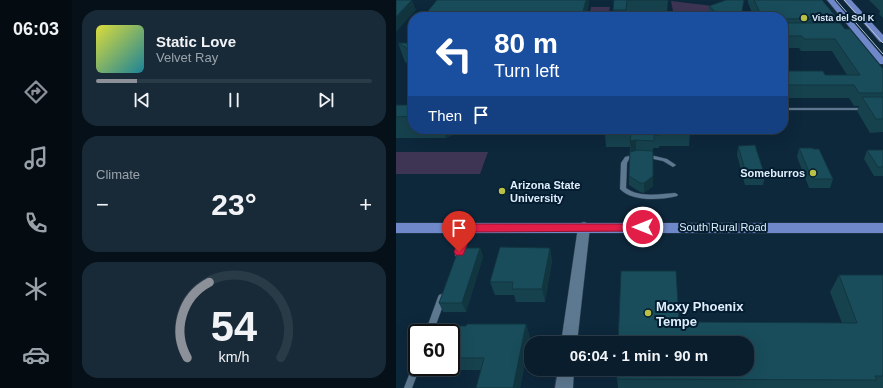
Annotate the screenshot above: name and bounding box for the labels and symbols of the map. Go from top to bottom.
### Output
marker: Vista del Sol K [799,13,809,23]
place label: Vista del Sol K [812,13,875,23]
place label: Someburros [740,167,805,179]
marker: Someburros [808,168,818,178]
place label: Arizona State University [510,179,580,204]
marker: Arizona State University [497,186,507,196]
position arrow [622,206,664,248]
pin [442,211,476,252]
street label: South Rural Road [679,221,767,233]
place label: Moxy Phoenix Tempe [656,299,744,329]
marker: Moxy Phoenix Tempe [643,308,653,318]
speed limit sign: 60 [408,324,460,376]

